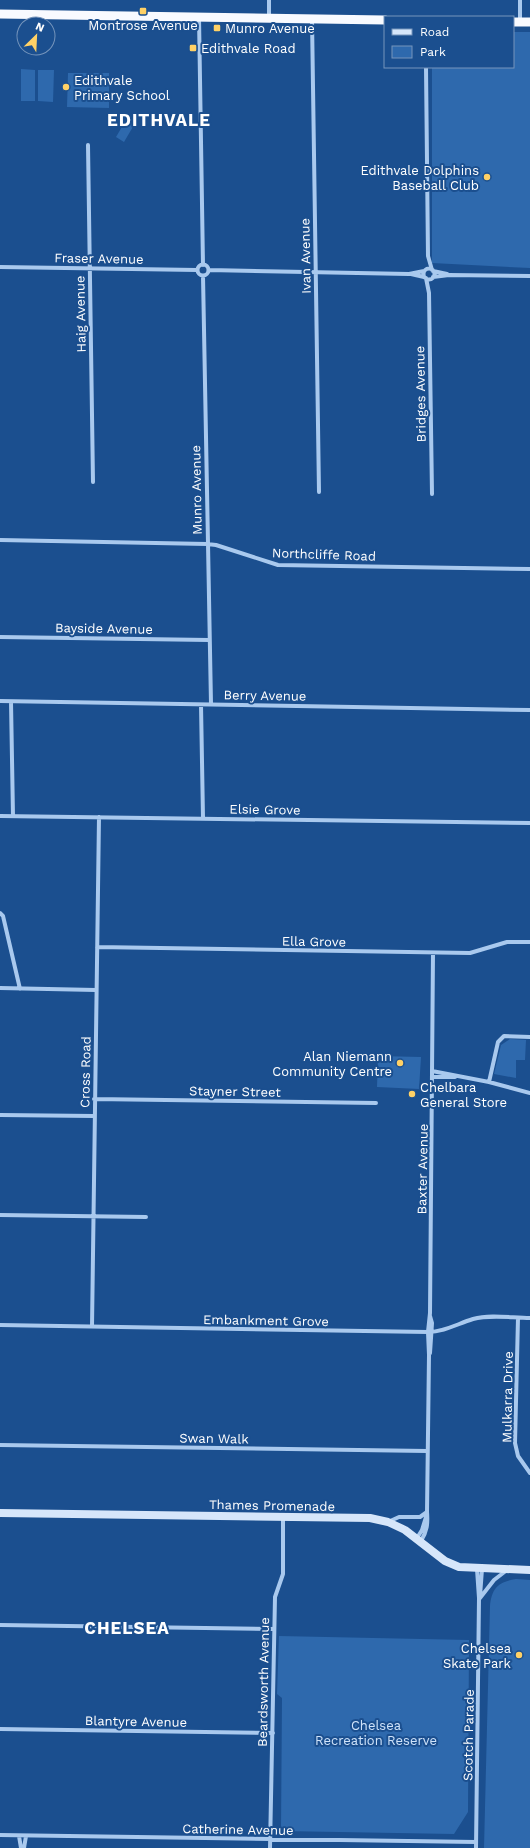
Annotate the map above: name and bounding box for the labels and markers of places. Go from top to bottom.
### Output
marker: Montrose Avenue [138,6,148,16]
place label: Montrose Avenue [88,18,198,33]
place label: Munro Avenue [225,21,315,36]
marker: Munro Avenue [212,23,222,33]
place label: Edithvale Road [201,41,296,56]
marker: Edithvale Road [188,43,198,53]
place label: Edithvale Primary School [74,73,170,103]
marker: Edithvale Primary School [61,82,71,92]
place label: Edithvale Dolphins Baseball Club [360,163,479,193]
marker: Edithvale Dolphins Baseball Club [482,172,492,182]
place label: Alan Niemann Community Centre [272,1049,392,1079]
marker: Alan Niemann Community Centre [395,1058,405,1068]
place label: Chelbara General Store [420,1080,507,1110]
marker: Chelbara General Store [407,1089,417,1099]
place label: Chelsea Skate Park [443,1641,512,1671]
marker: Chelsea Skate Park [514,1650,524,1660]

